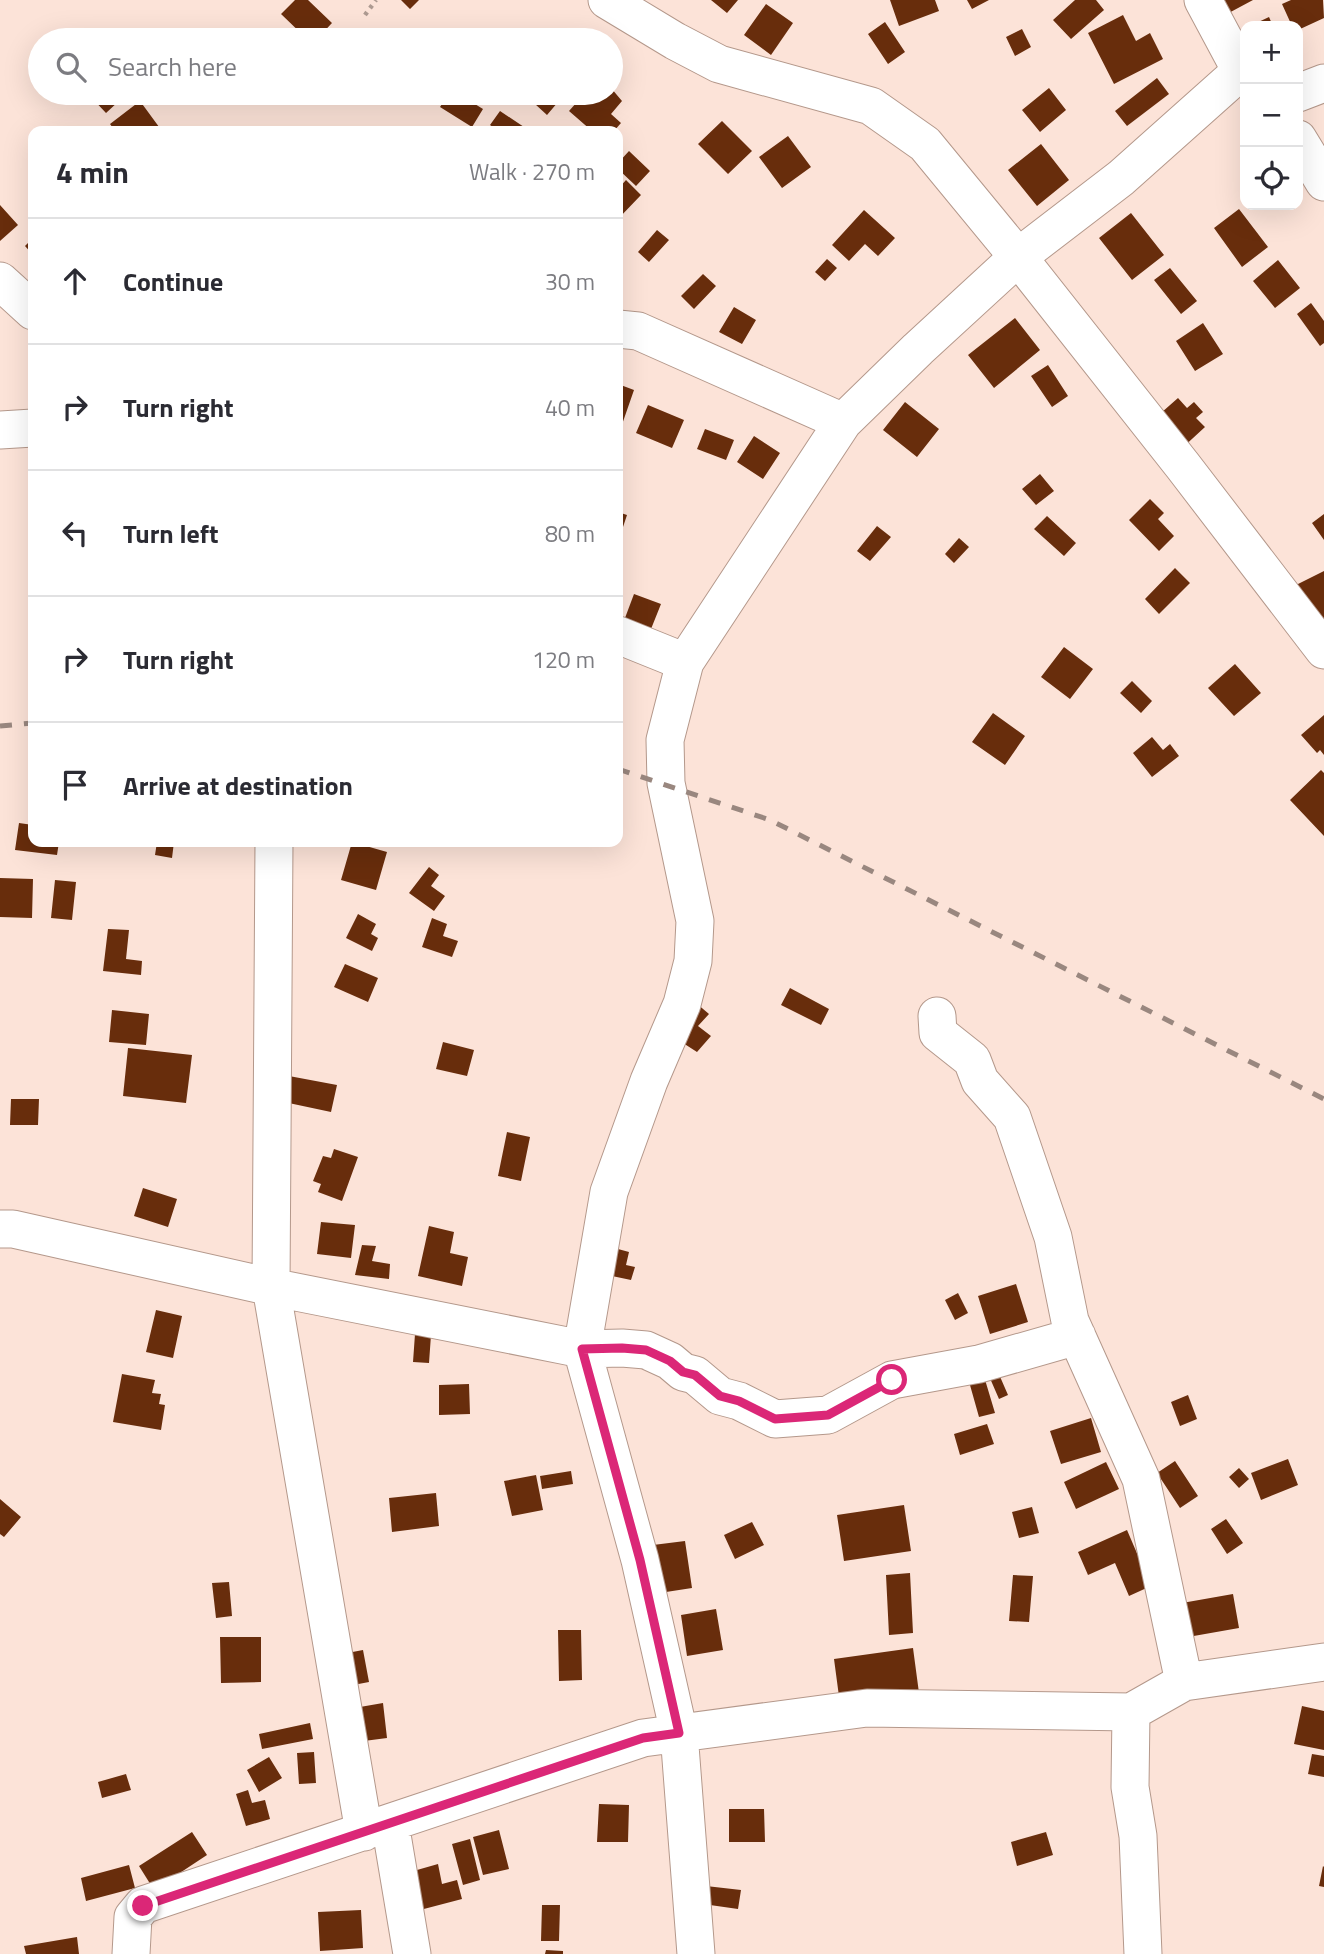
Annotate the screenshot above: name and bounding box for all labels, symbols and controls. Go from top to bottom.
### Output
map controls [1240,21,1303,210]
button: + [1240,21,1303,84]
search box [28,28,623,105]
text: Search here [108,47,237,86]
icon: search [52,48,90,86]
button: − [1240,84,1303,147]
button: locate [1240,147,1303,210]
text: 4 min [56,149,129,195]
text: Walk · 270 m [469,154,595,189]
icon: ahead [56,262,94,300]
text: Continue [123,262,223,301]
text: 30 m [545,264,595,299]
icon: right [56,388,94,426]
text: Turn right [123,388,234,427]
text: 40 m [545,390,595,425]
icon: left [56,514,94,552]
text: Turn left [123,514,218,553]
text: 80 m [545,516,595,551]
icon: right [56,640,94,678]
text: Turn right [123,640,234,679]
text: 120 m [532,642,595,677]
icon: arrive [56,766,94,804]
text: Arrive at destination [123,766,353,805]
route start [876,1364,907,1395]
route end [127,1890,158,1921]

